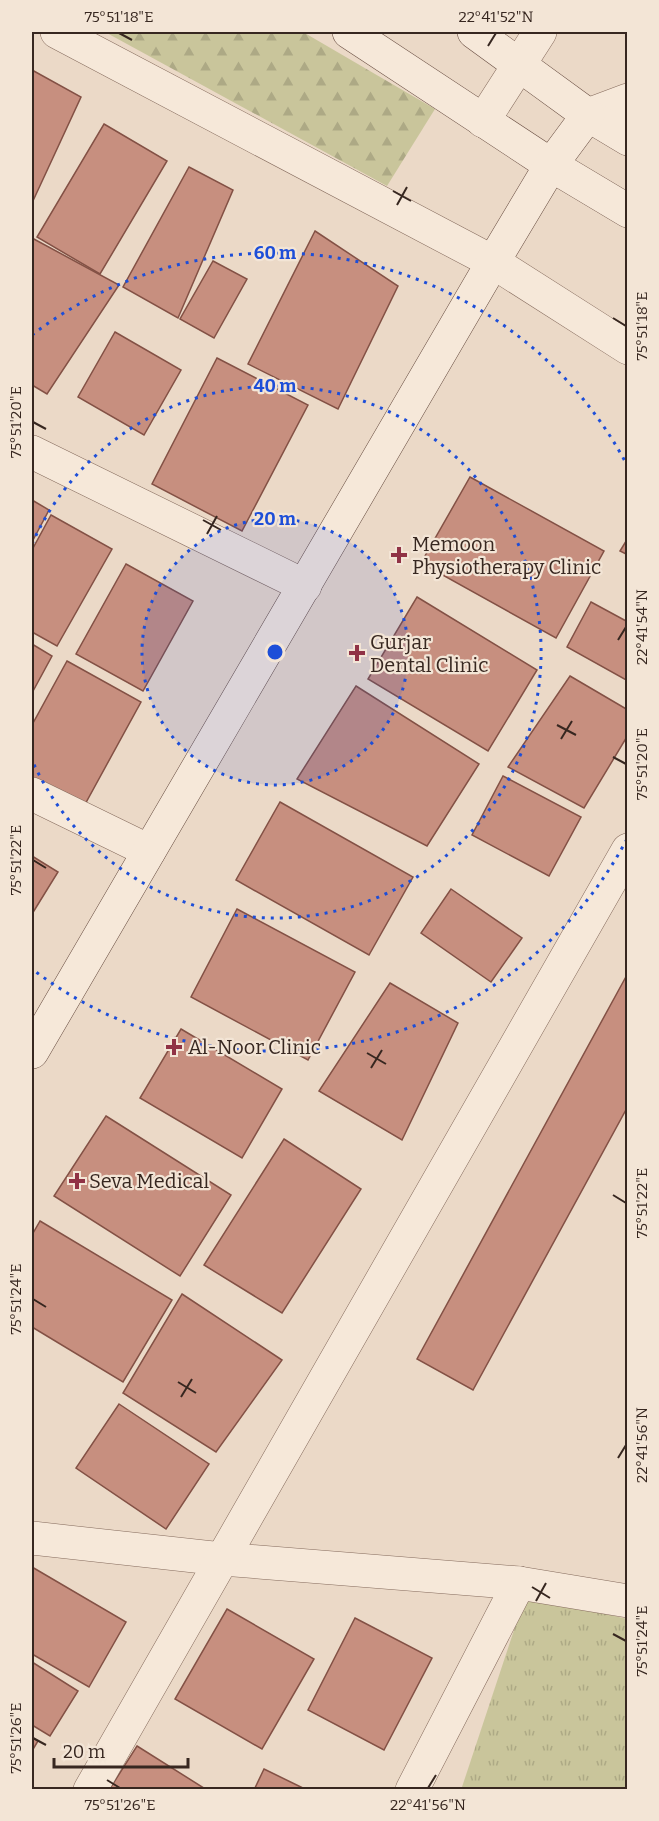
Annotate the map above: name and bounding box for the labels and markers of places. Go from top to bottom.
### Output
place label: Memoon Physiotherapy Clinic [412,532,601,579]
marker: Memoon Physiotherapy Clinic [390,546,408,564]
place label: Gurjar Dental Clinic [370,630,489,677]
centre of rings [265,642,285,662]
marker: Gurjar Dental Clinic [348,644,366,662]
place label: Al-Noor Clinic [188,1035,321,1059]
marker: Al-Noor Clinic [165,1038,183,1056]
place label: Seva Medical [89,1169,209,1193]
marker: Seva Medical [70,1174,84,1188]

